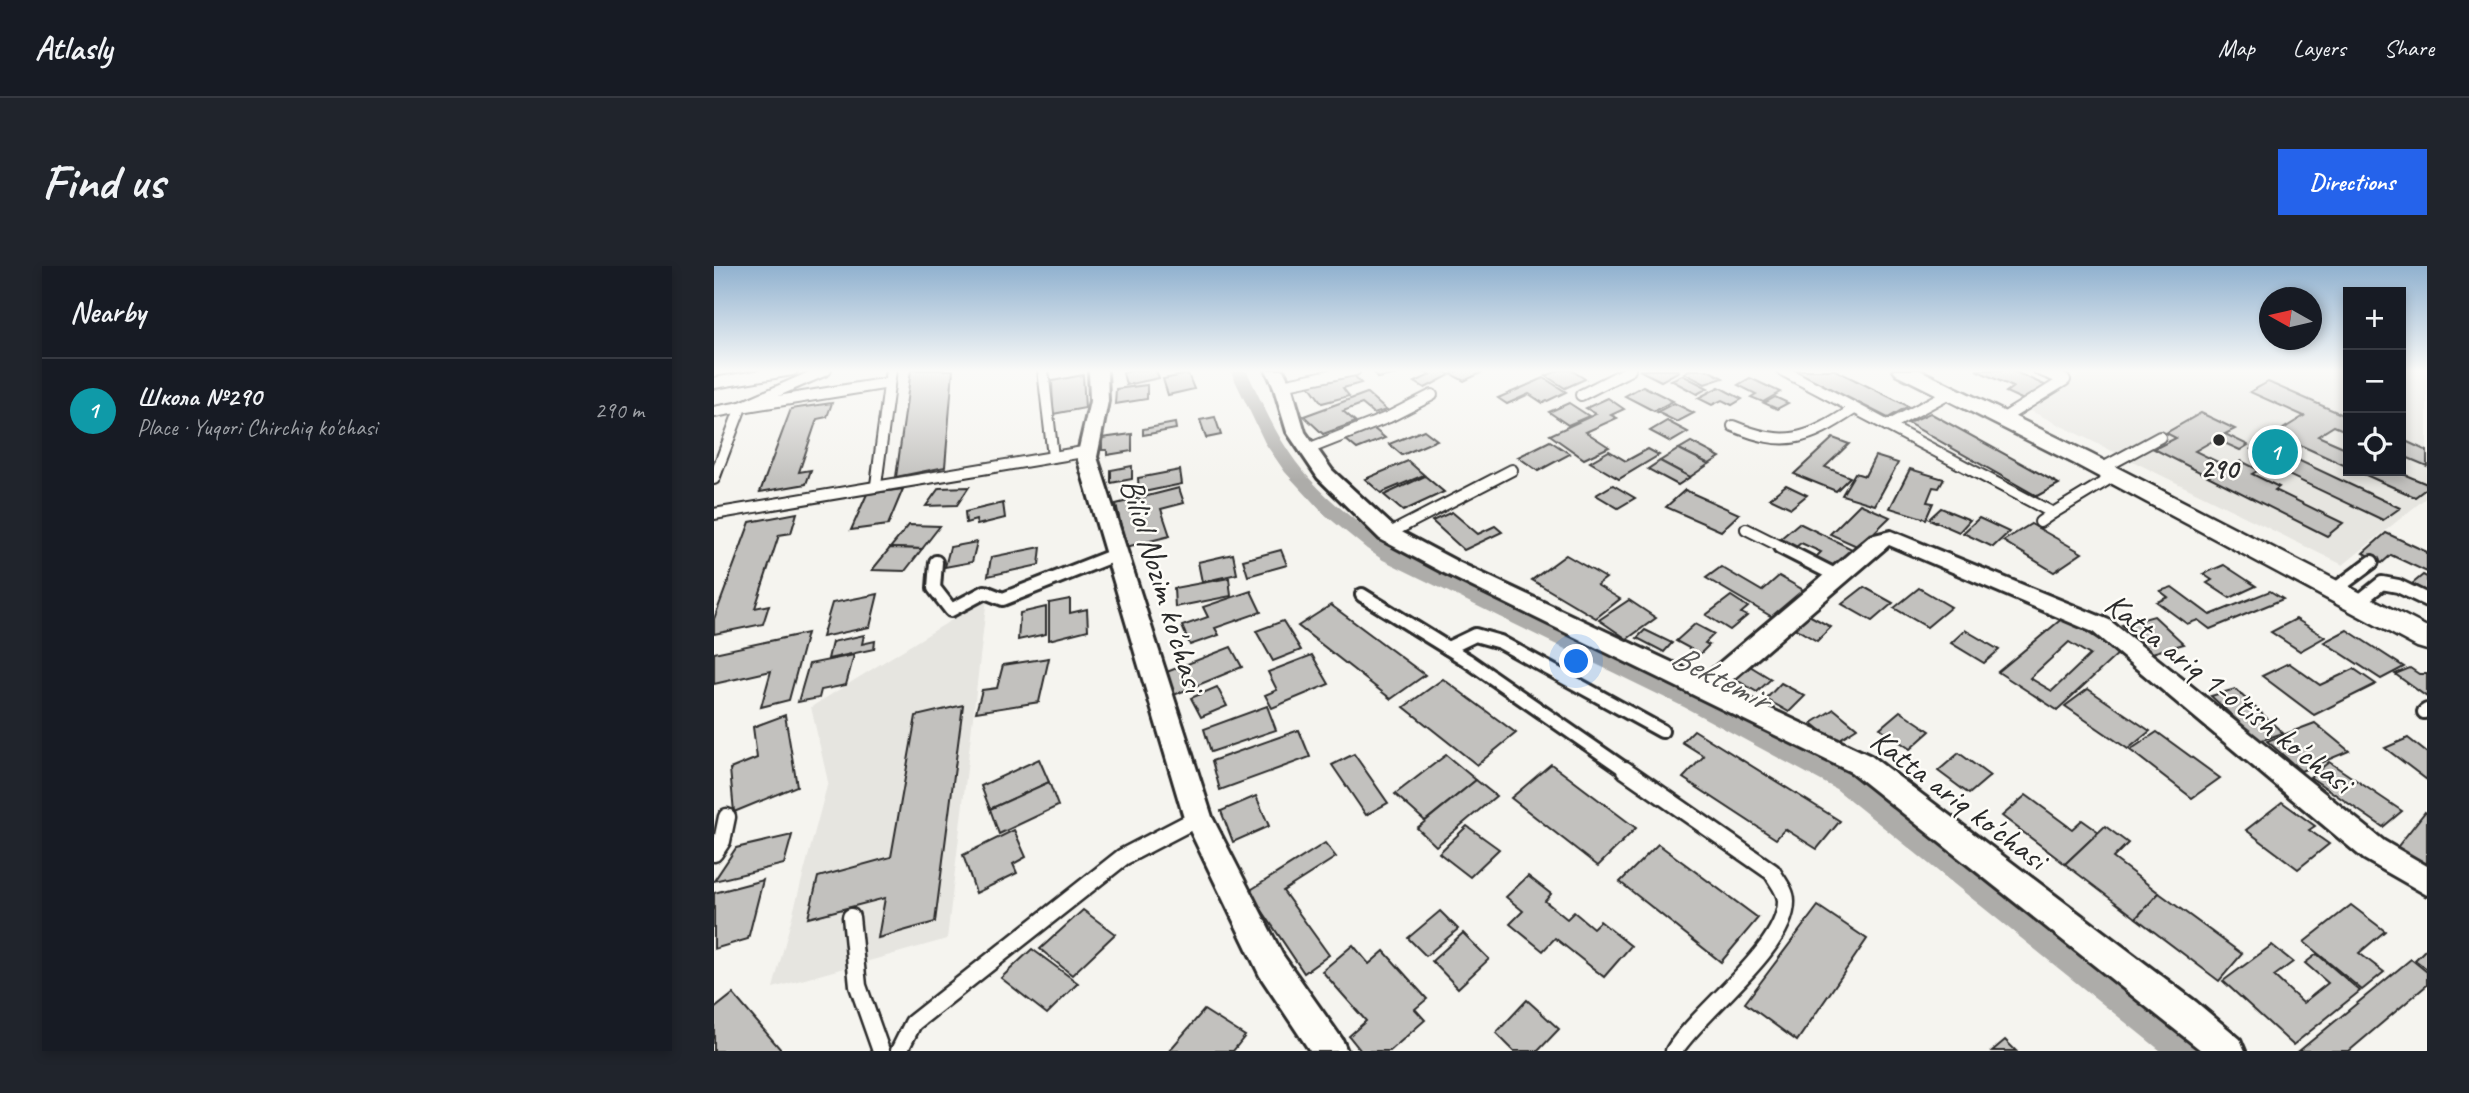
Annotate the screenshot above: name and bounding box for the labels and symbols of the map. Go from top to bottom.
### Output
north arrow [2259,287,2322,350]
pin: 1 [2252,426,2298,478]
marker: 290 [2211,432,2227,448]
place label: 290 [2200,451,2241,486]
street label: Biliol Nozim ko'chasi [1111,473,1217,701]
street label: Katta ariq 1-o'tish ko'chasi [2097,583,2364,805]
water label: Bektemir [1663,633,1782,724]
your location [1559,644,1593,678]
street label: Katta ariq ko'chasi [1862,719,2059,881]

